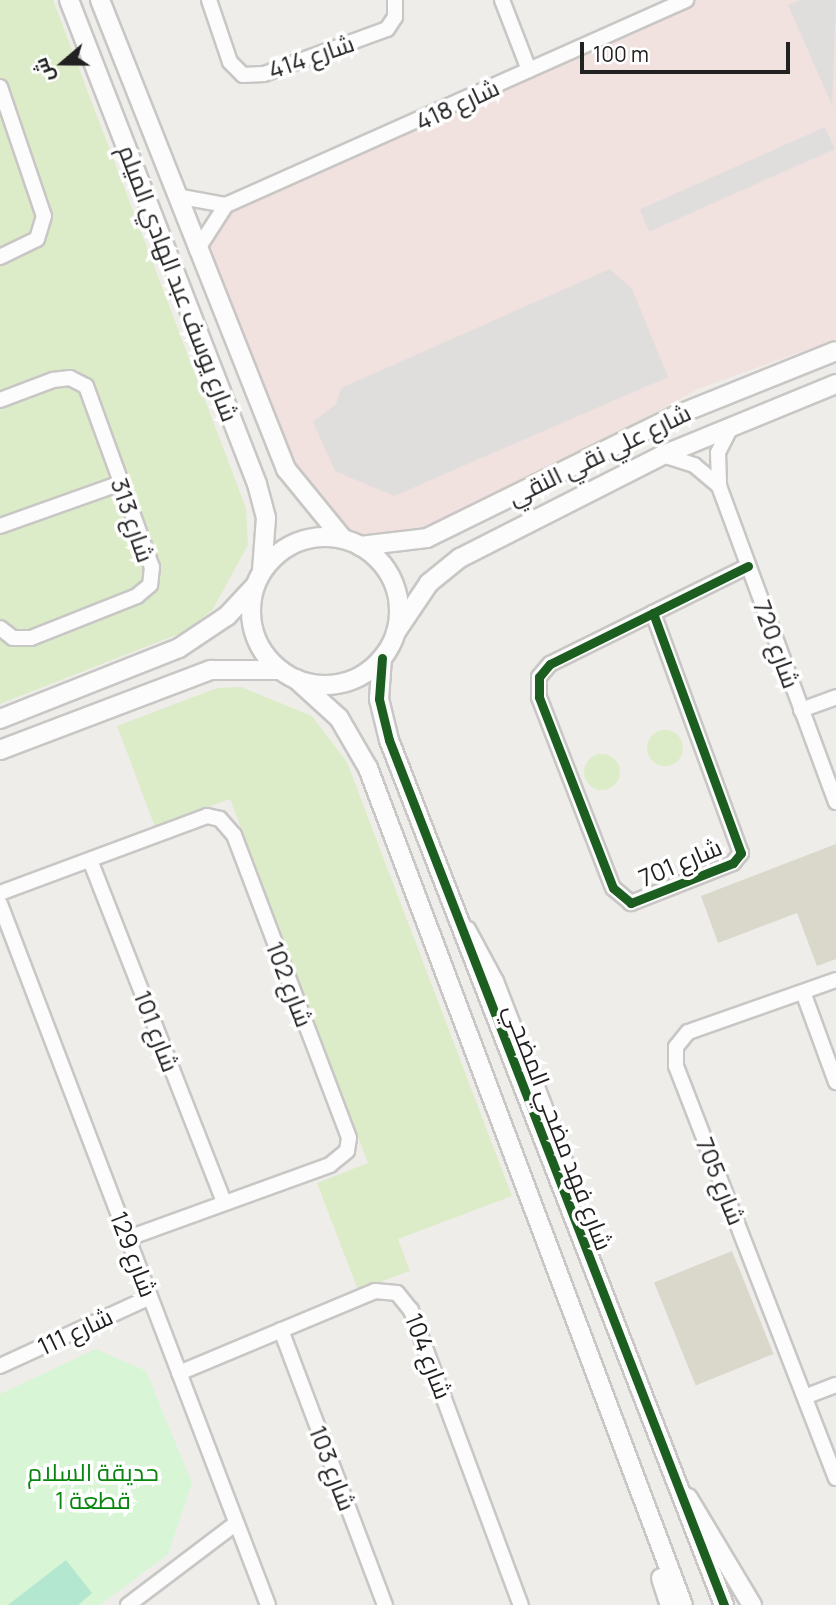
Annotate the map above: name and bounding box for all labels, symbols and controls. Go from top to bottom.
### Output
north arrow [28,28,98,98]
street label: شارع 414 [264,28,358,84]
scale bar [584,28,794,72]
text: 100 m [593,40,649,68]
text: ش [27,54,60,86]
street label: شارع 418 [411,72,503,136]
street label: شارع يوسف عبد الهادي الميلم [113,141,245,425]
street label: شارع علي نقي النقي [503,397,695,511]
street label: شارع 313 [105,474,161,566]
street label: شارع 720 [748,596,806,692]
street label: شارع 701 [634,832,726,892]
street label: شارع 102 [261,937,319,1031]
street label: شارع 101 [128,986,186,1076]
street label: شارع فهد مضحي المضحي [499,1000,619,1254]
street label: شارع 705 [690,1133,752,1229]
street label: شارع 129 [105,1207,163,1301]
street label: شارع 111 [33,1301,117,1361]
street label: شارع 104 [400,1309,458,1403]
street label: شارع 103 [304,1422,362,1514]
park label: حديقة السلام قطعة 1 [27,1458,159,1514]

